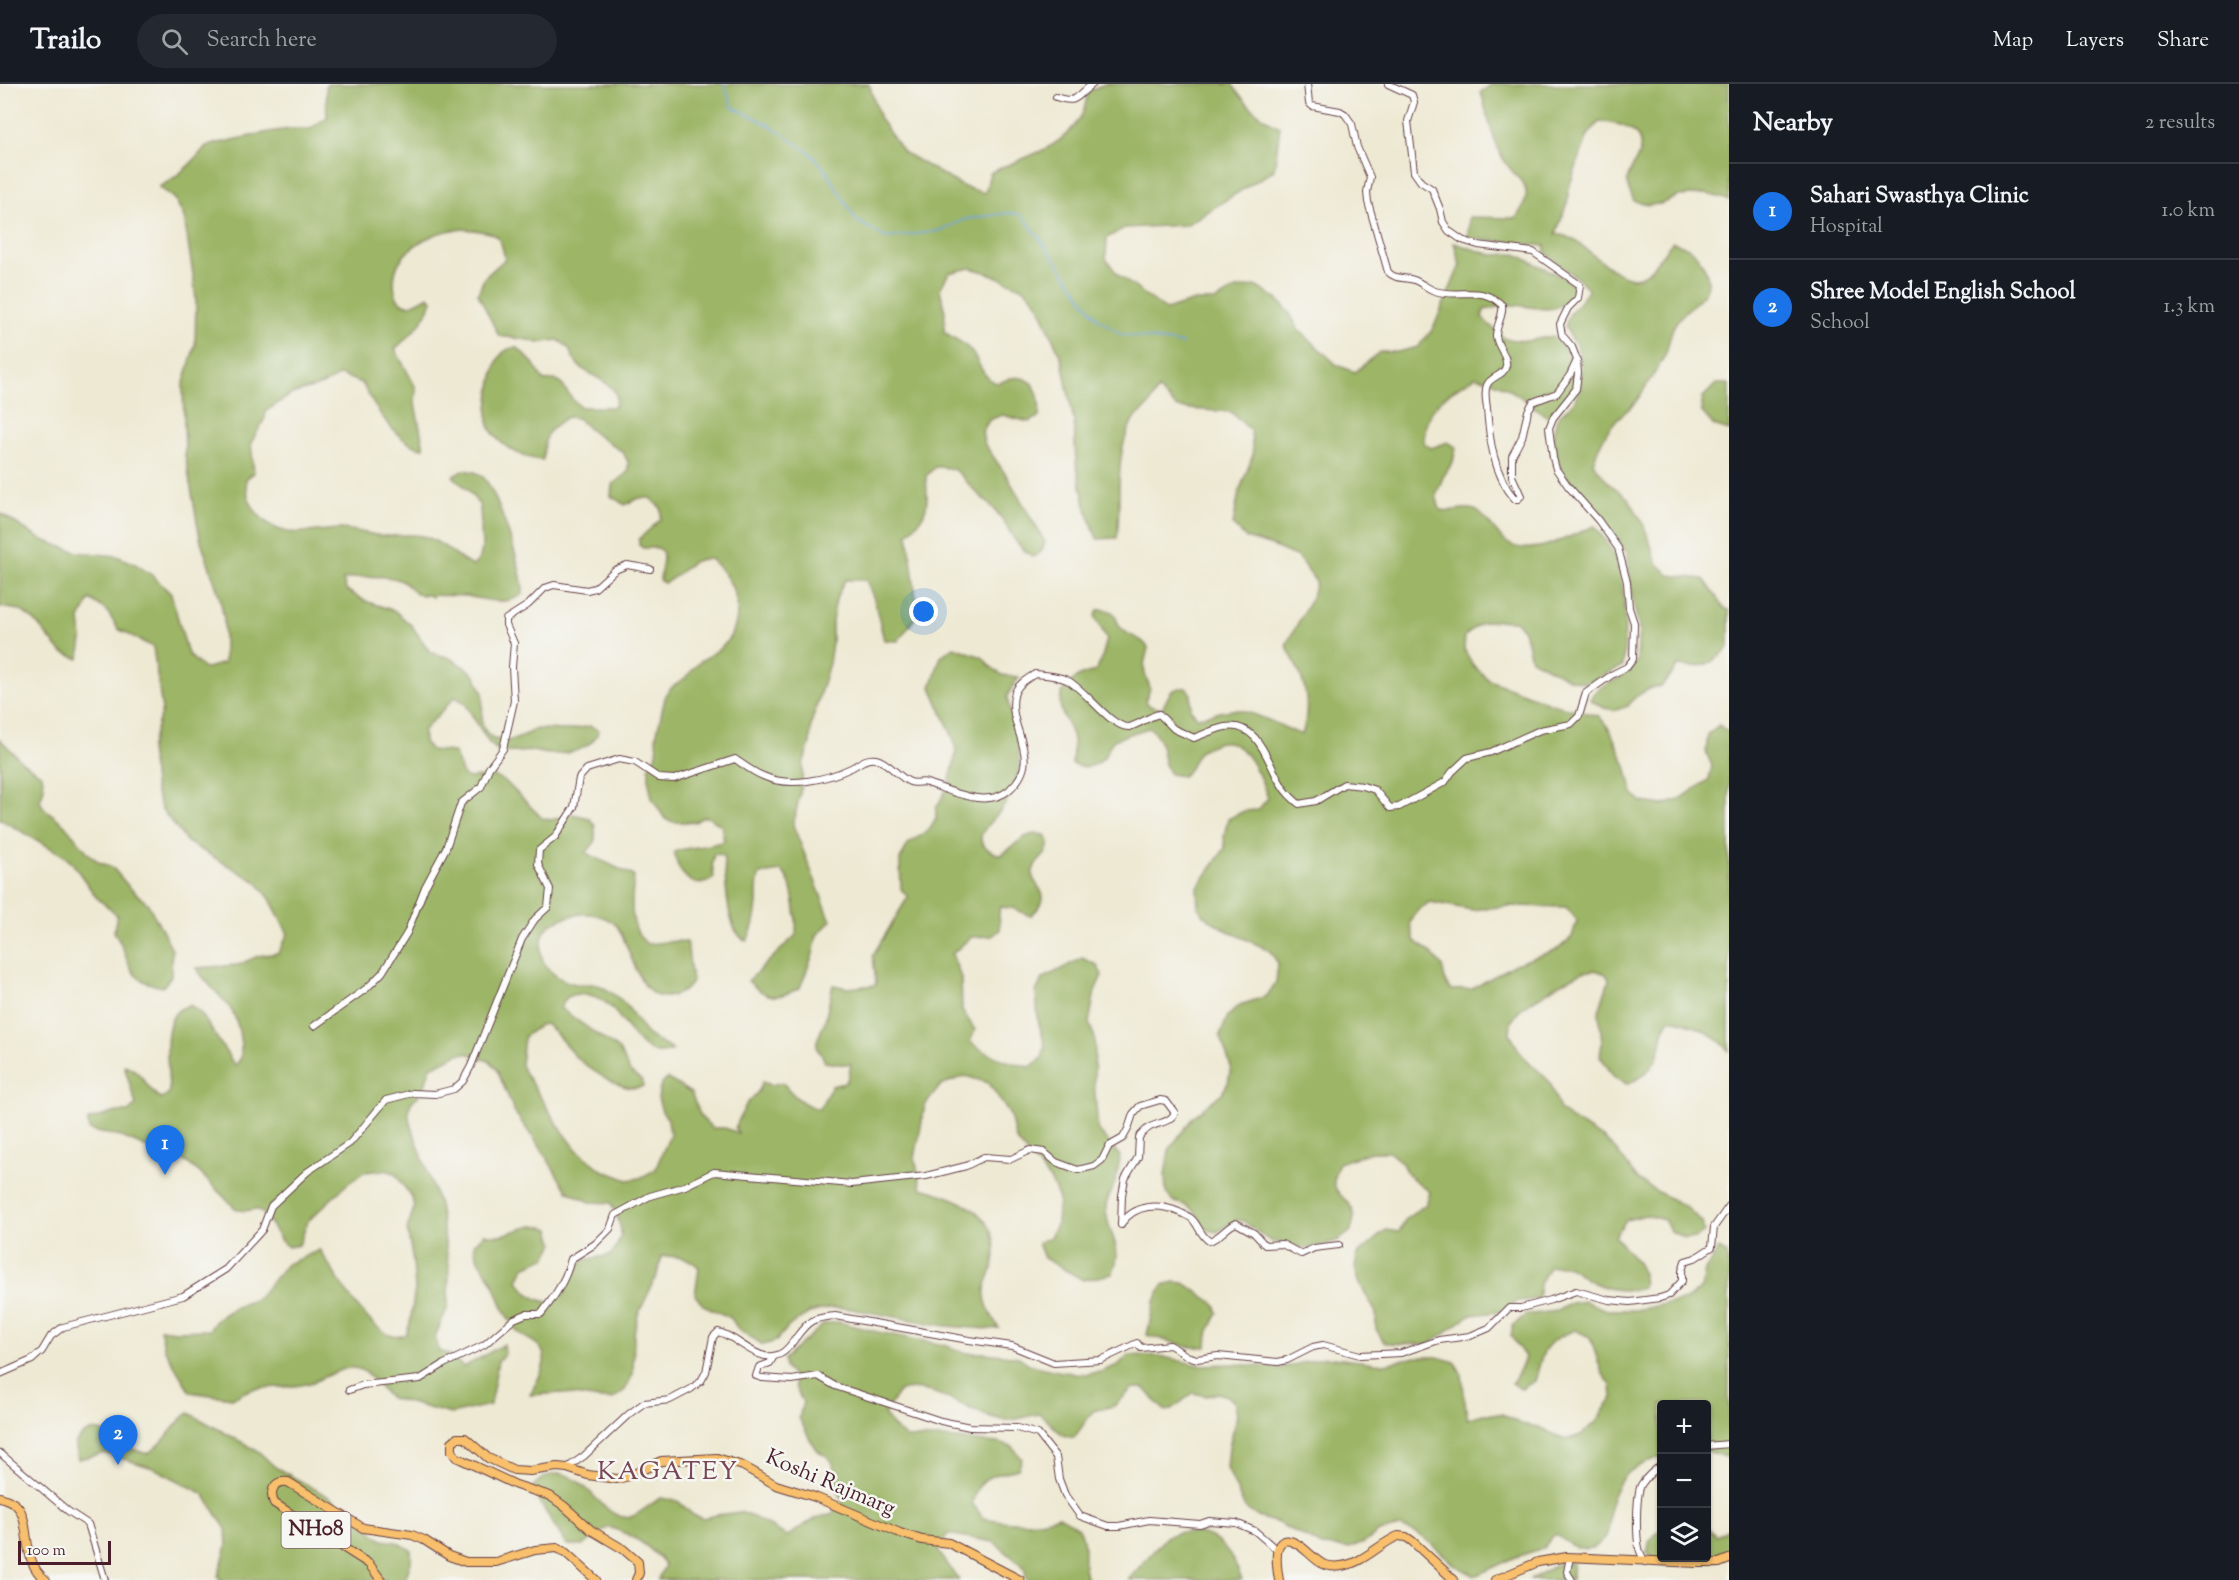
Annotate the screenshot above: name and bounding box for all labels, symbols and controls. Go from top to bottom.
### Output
search box [137,14,557,68]
text: Trailo [30,21,101,61]
icon: search [158,25,191,58]
text: Search here [206,25,317,57]
text: Map [1993,26,2033,56]
text: Layers [2066,26,2124,56]
text: Share [2157,26,2209,56]
text: Nearby [1753,105,1833,142]
text: 2 results [2145,109,2215,138]
text: Sahari Swasthya Clinic [1810,181,2029,213]
text: 1 [1769,197,1776,226]
text: 1.0 km [2161,197,2215,226]
text: Hospital [1810,213,1883,242]
text: Shree Model English School [1810,277,2076,309]
text: 2 [1768,293,1777,322]
text: 1.3 km [2163,293,2215,322]
text: School [1810,309,1870,338]
your location [909,597,938,626]
pin: 1 [146,1126,184,1175]
map controls [1657,1400,1711,1562]
button: + [1657,1400,1711,1454]
pin: 2 [98,1416,138,1465]
street label: Koshi Rajmarg [760,1442,900,1526]
district label: KAGATEY [597,1454,739,1491]
button: − [1657,1454,1711,1508]
button: layers [1657,1508,1711,1562]
road number: NH08 [282,1512,350,1548]
scale bar [18,1538,111,1566]
text: 100 m [27,1540,66,1563]

